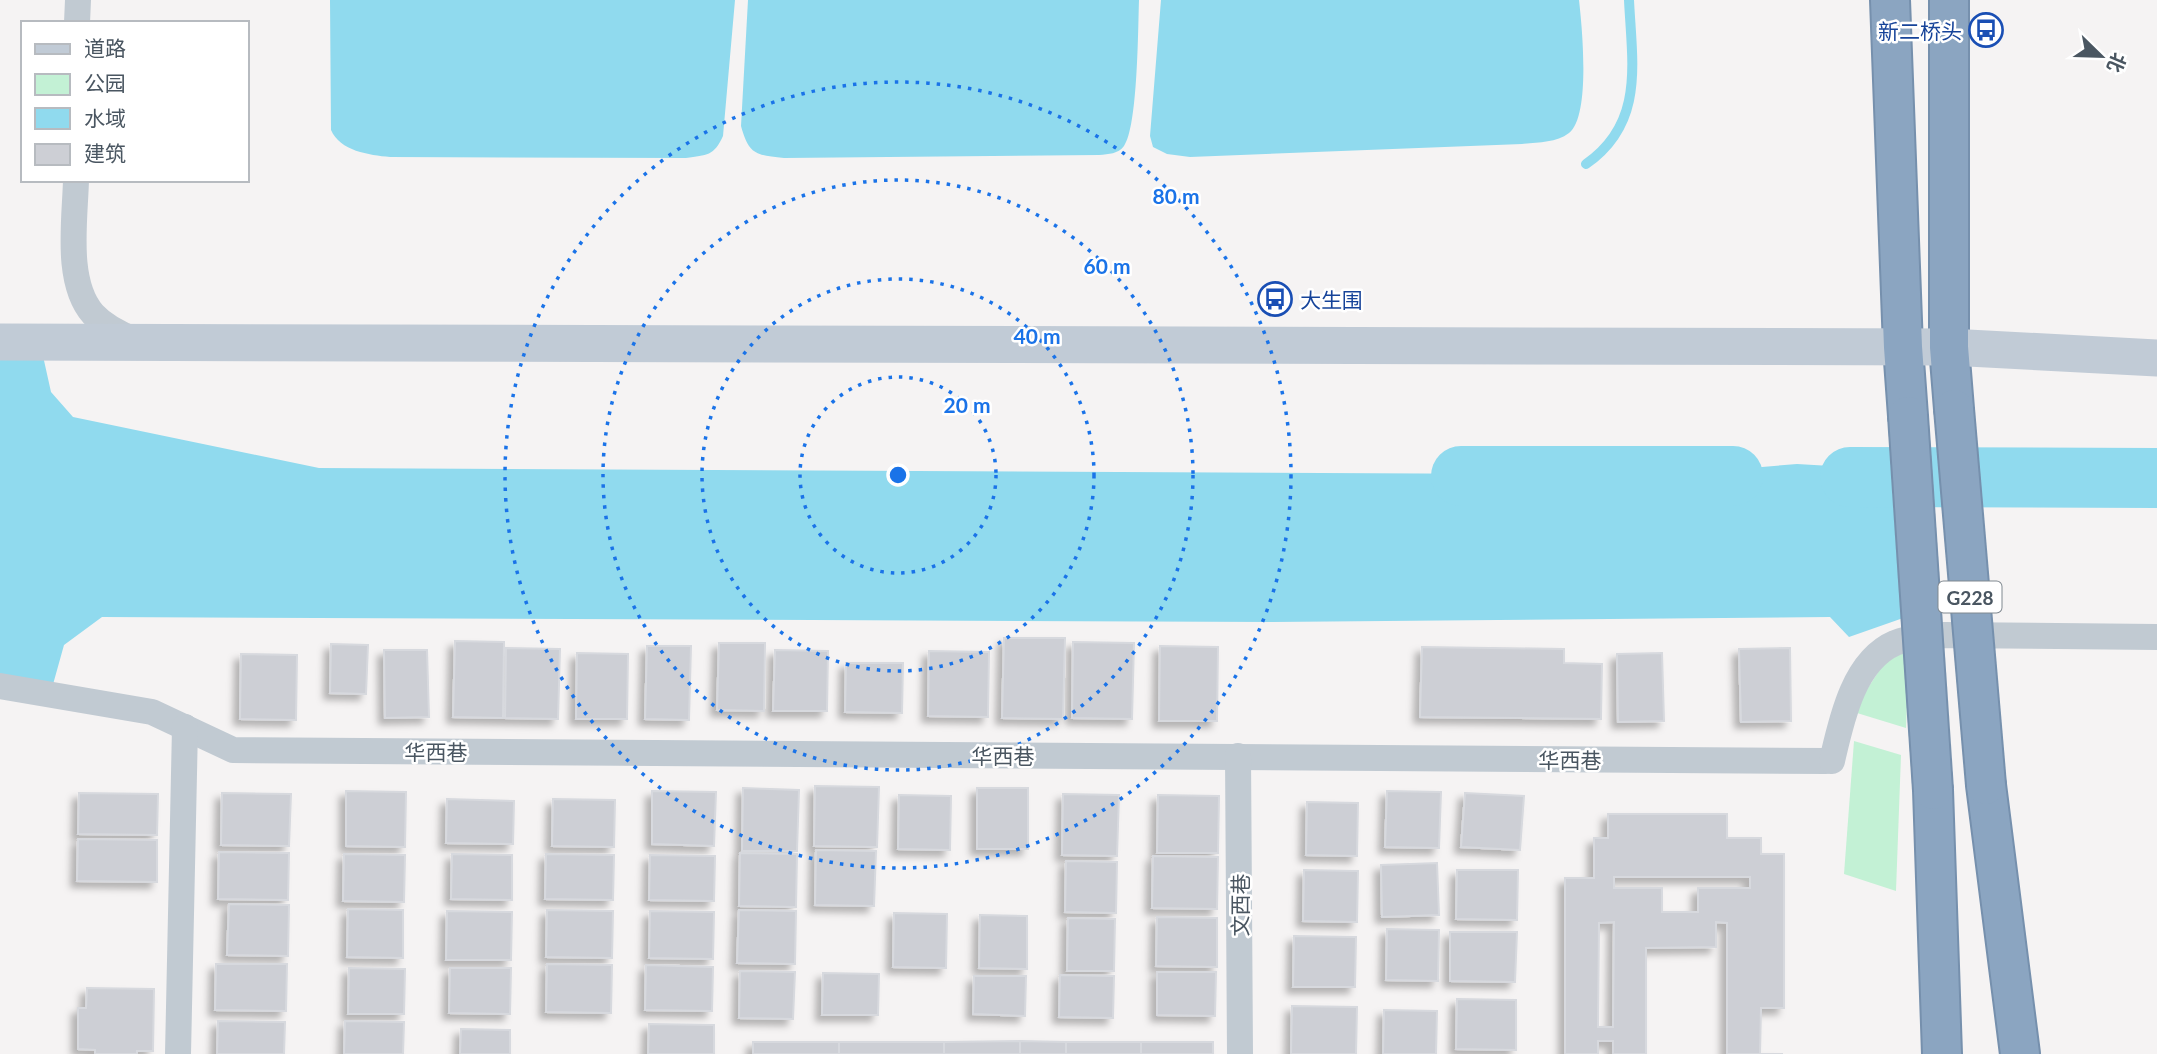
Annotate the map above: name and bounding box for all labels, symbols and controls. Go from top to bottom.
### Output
bus stop icon: 新二桥头 [1967,11,2005,49]
place label: 新二桥头 [1878,18,1962,43]
legend [21,21,248,182]
north arrow [2066,21,2136,91]
text: 道路 [84,35,126,60]
text: 北 [2103,50,2131,76]
text: 公园 [84,70,126,95]
text: 水域 [84,105,126,130]
text: 建筑 [84,140,126,165]
text: 80 m [1152,183,1200,208]
text: 60 m [1083,253,1131,278]
bus stop icon: 大生围 [1256,280,1294,318]
place label: 大生围 [1300,287,1363,312]
text: 40 m [1013,323,1061,348]
text: 20 m [943,392,991,417]
centre of rings [886,463,910,487]
road number: G228 [1938,582,2002,612]
street label: 华西巷 [405,739,468,764]
street label: 华西巷 [972,743,1035,768]
street label: 华西巷 [1539,747,1602,772]
street label: 文西巷 [1227,874,1252,937]

